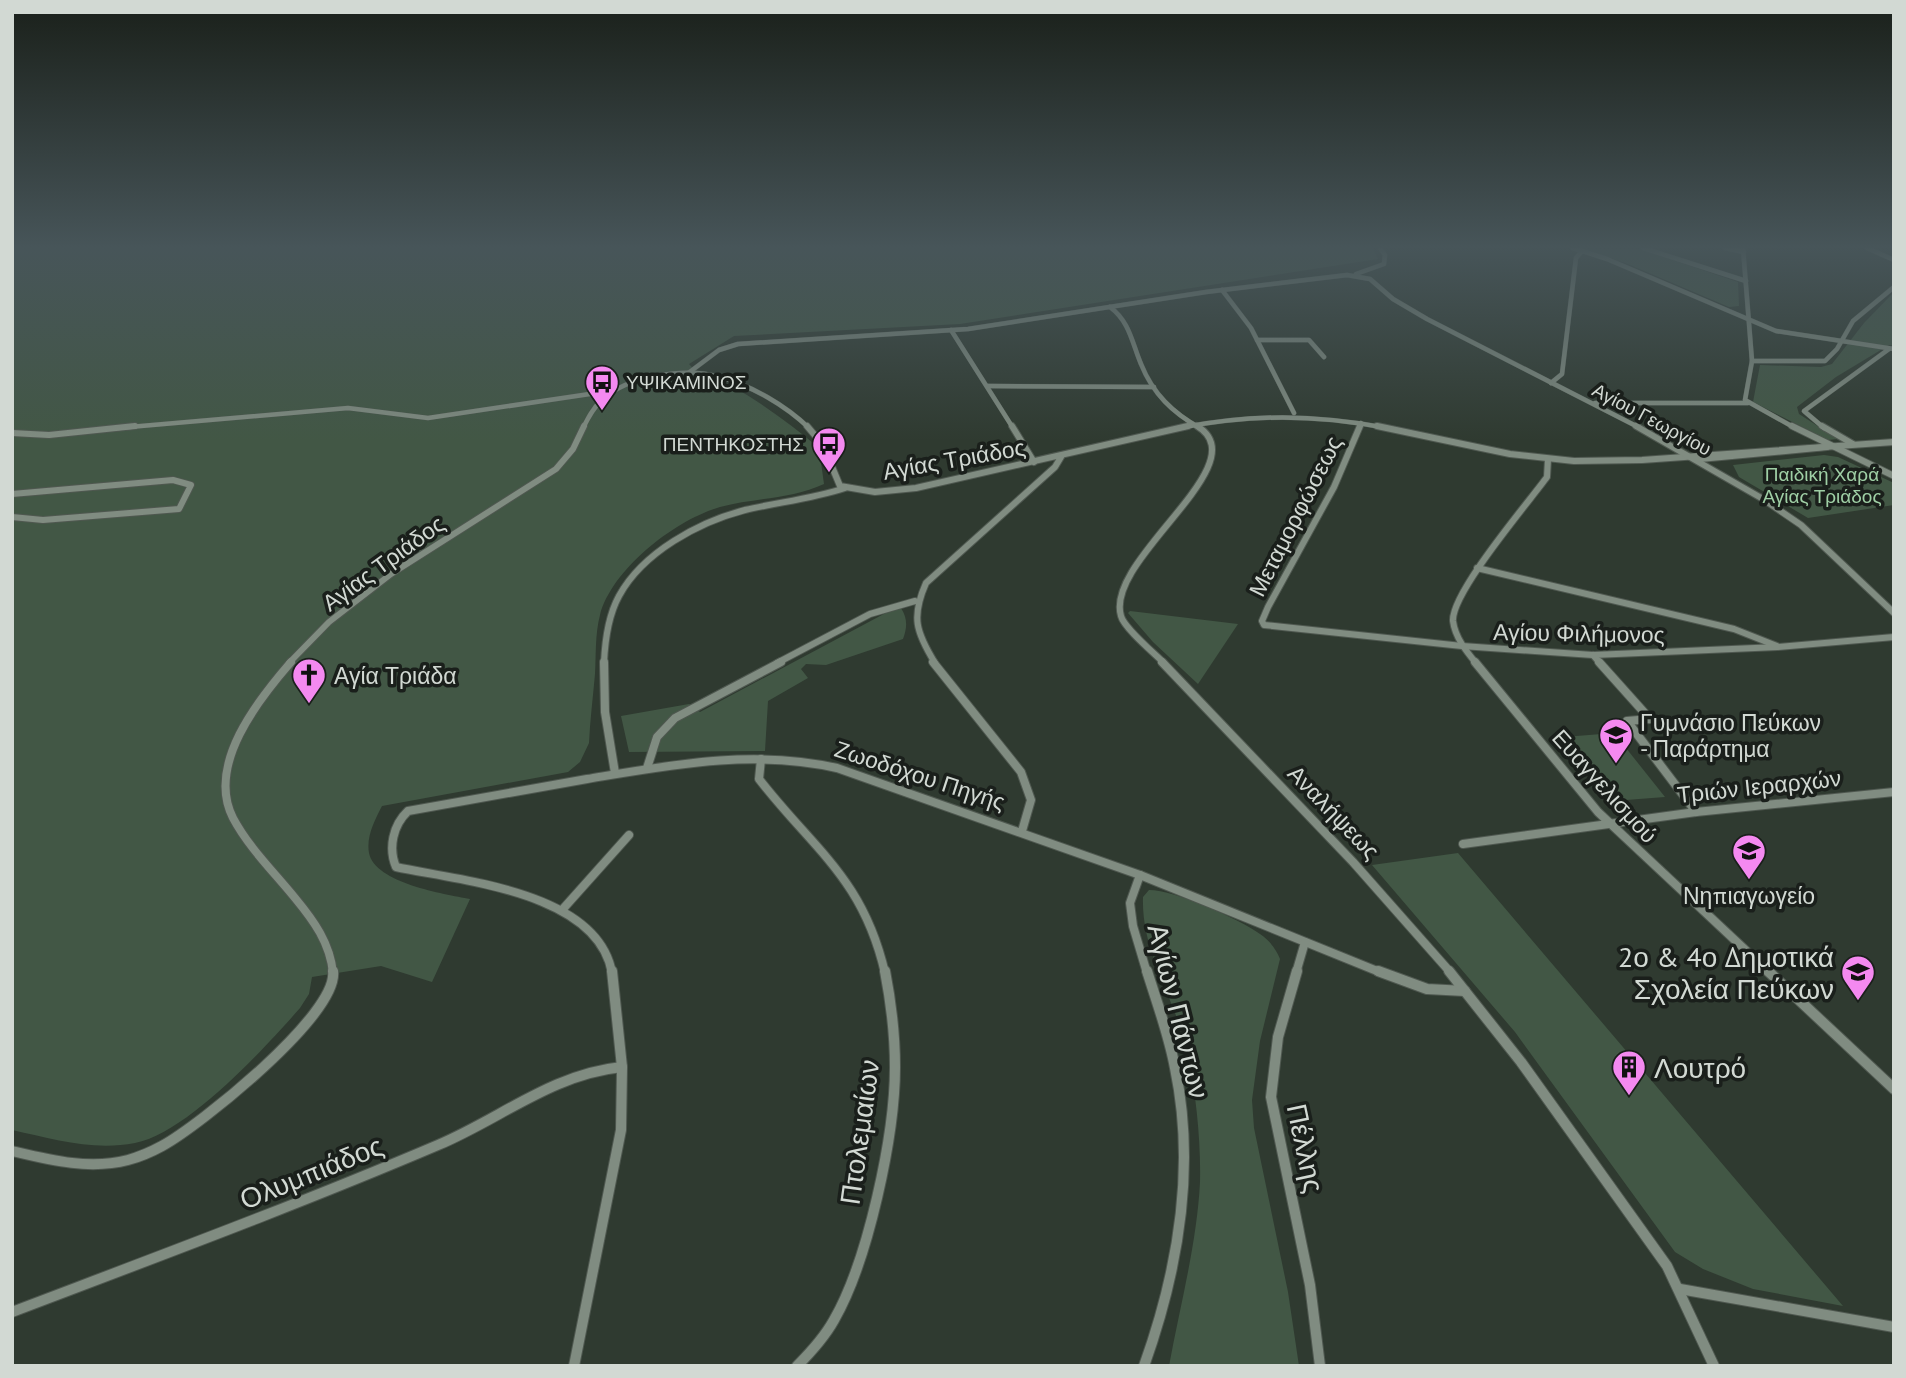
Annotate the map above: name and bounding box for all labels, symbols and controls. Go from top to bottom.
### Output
bus stop icon: ΥΨΙΚΑΜΙΝΟΣ [583,363,621,412]
place label: ΥΨΙΚΑΜΙΝΟΣ [626,370,747,394]
street label: Αγίου Γεωργίου [1588,378,1716,460]
bus stop icon: ΠΕΝΤΗΚΟΣΤΗΣ [810,425,848,474]
street label: Μεταμορφώσεως [1242,431,1348,601]
place label: ΠΕΝΤΗΚΟΣΤΗΣ [663,432,804,456]
street label: Αγίας Τριάδος [880,432,1028,486]
park label: Παιδική Χαρά Αγίας Τριάδος [1762,462,1882,508]
street label: Αγίας Τριάδος [316,509,450,617]
street label: Αγίου Φιλήμονος [1493,617,1665,649]
church icon: Αγία Τριάδα [290,656,328,705]
place label: Αγία Τριάδα [334,661,457,690]
place label: Γυμνάσιο Πεύκων - Παράρτημα [1640,708,1821,763]
school or university icon: Γυμνάσιο Πεύκων - Παράρτημα [1597,716,1635,765]
street label: Ευαγγελισμού [1546,723,1664,849]
street label: Ζωοδόχου Πηγής [831,734,1009,816]
street label: Αναλήψεως [1282,759,1386,865]
street label: Τριών Ιεραρχών [1675,763,1843,809]
school or university icon: Νηπιαγωγείο [1730,832,1768,881]
place label: Νηπιαγωγείο [1683,881,1815,910]
street label: Αγίων Πάντων [1139,920,1219,1102]
place label: 2ο & 4ο Δημοτικά Σχολεία Πεύκων [1618,938,1834,1007]
school or university icon: 2ο & 4ο Δημοτικά Σχολεία Πεύκων [1839,953,1877,1002]
building icon: Λουτρό [1610,1048,1648,1097]
place label: Λουτρό [1654,1049,1746,1086]
street label: Πτολεμαίων [831,1057,887,1207]
street label: Πέλλης [1279,1100,1333,1196]
street label: Ολυμπιάδος [234,1126,388,1218]

